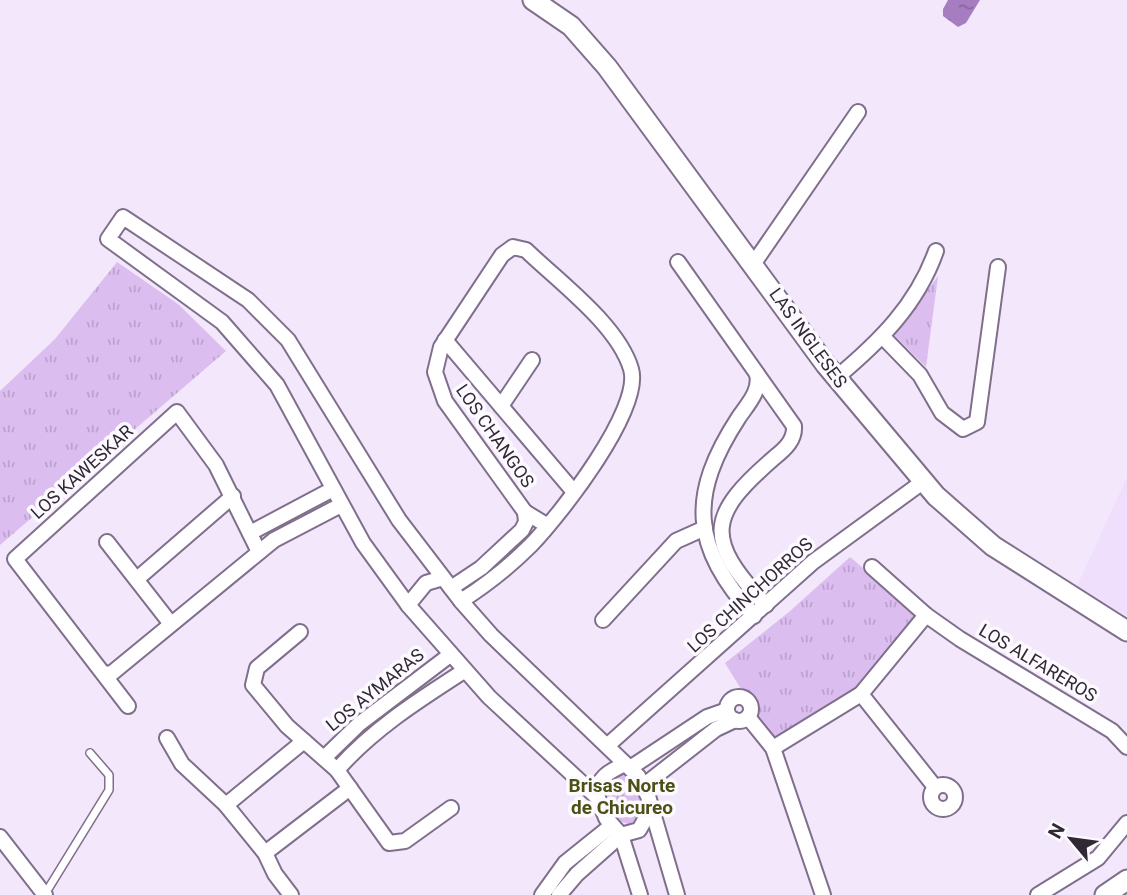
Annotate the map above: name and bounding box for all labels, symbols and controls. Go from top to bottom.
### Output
street label: LAS INGLESES [765,284,852,392]
street label: LOS CHANGOS [452,380,539,492]
street label: LOS KAWESKAR [26,420,137,523]
street label: LOS CHINCHORROS [683,533,817,656]
street label: LOS ALFAREROS [976,619,1101,706]
street label: LOS AYMARAS [322,644,428,735]
district label: Brisas Norte de Chicureo [569,774,675,819]
north arrow [1036,804,1106,874]
text: N [1043,820,1070,842]

